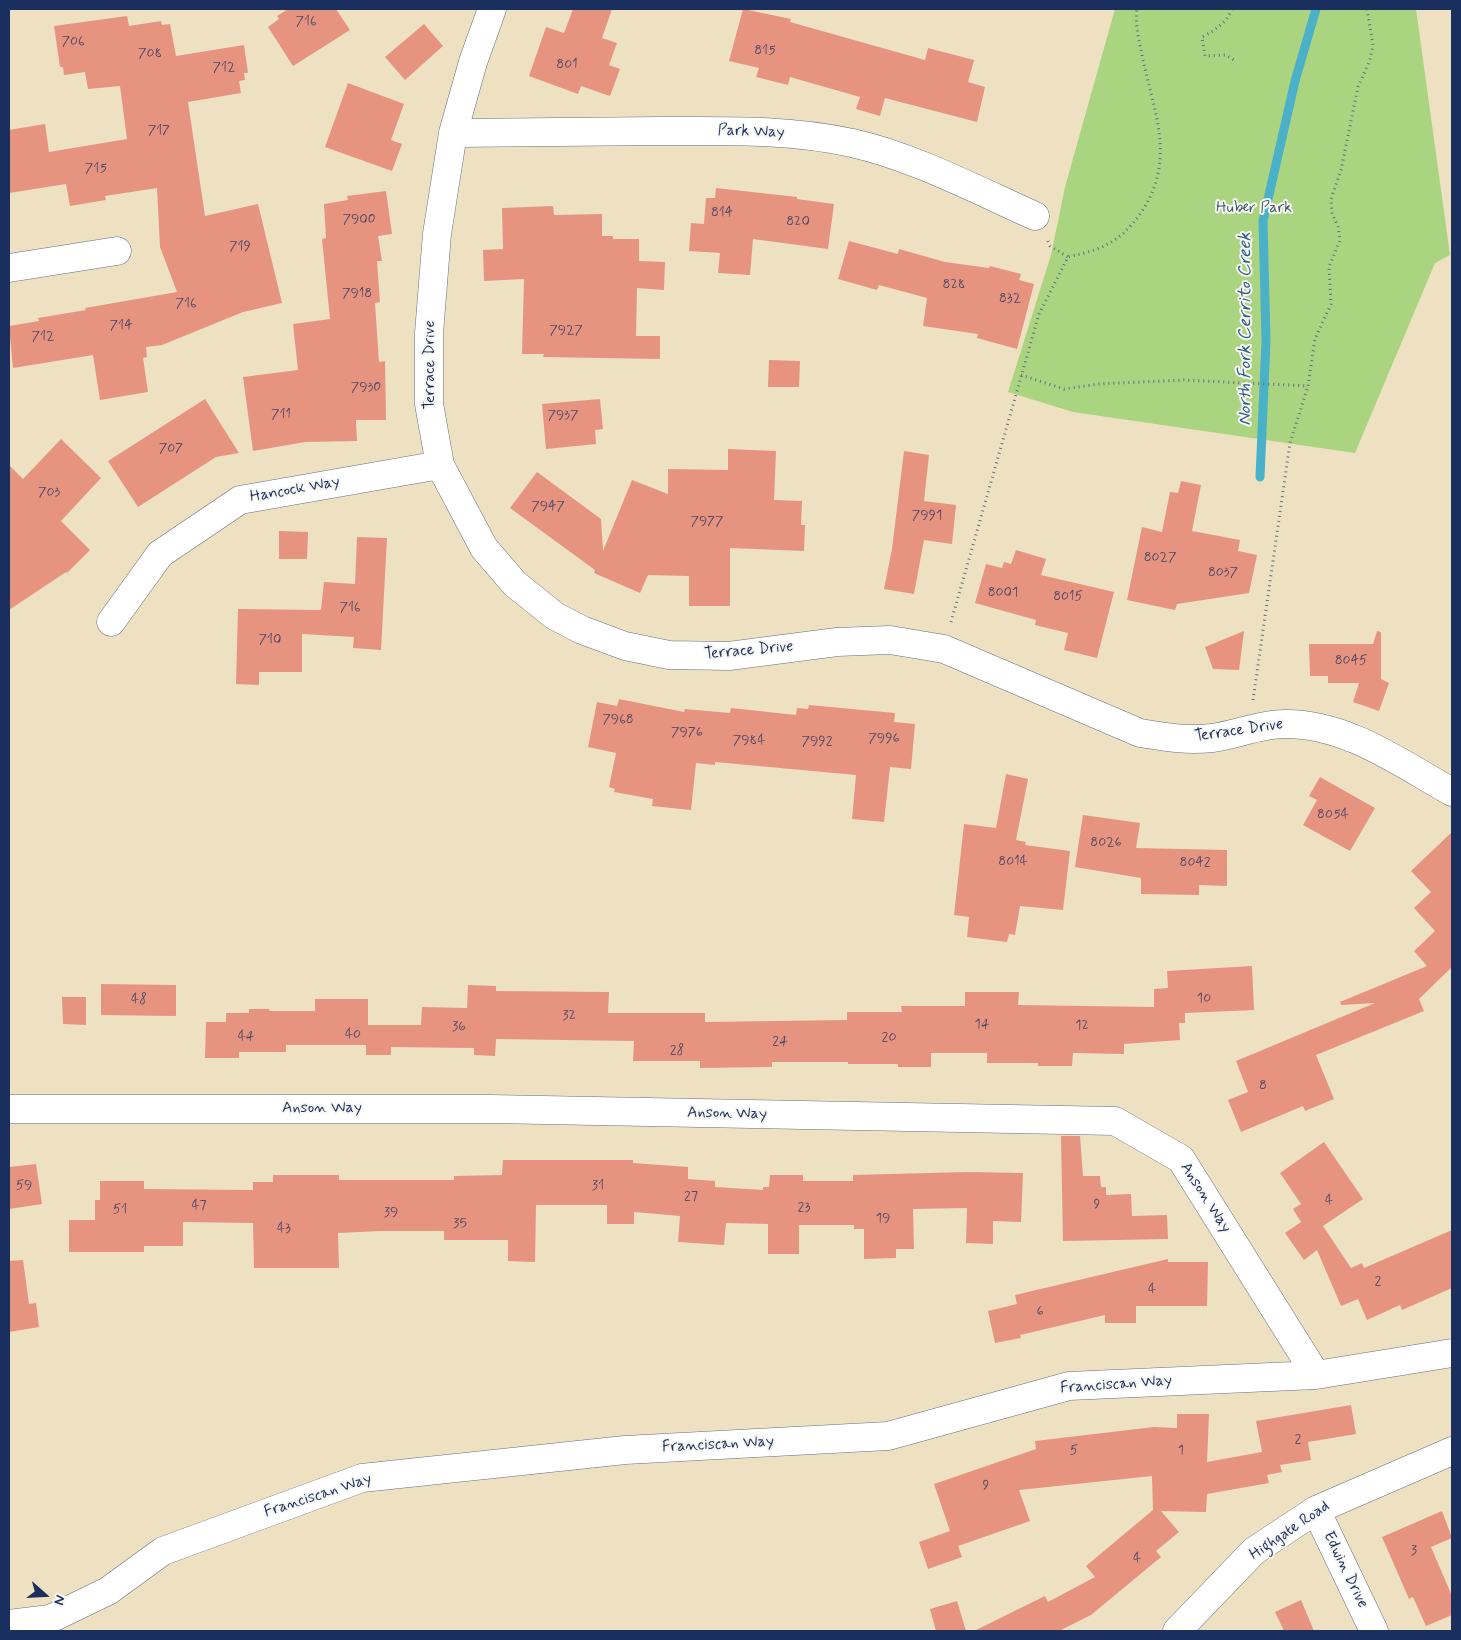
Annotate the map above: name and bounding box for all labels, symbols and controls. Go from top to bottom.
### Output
house number: 716 [295,14,317,30]
house number: 706 [61,34,85,50]
house number: 815 [754,43,776,59]
house number: 708 [138,46,162,62]
house number: 801 [556,57,578,73]
house number: 712 [213,60,235,76]
street label: Park Way [717,121,785,143]
house number: 717 [148,123,170,139]
house number: 715 [85,161,107,177]
park label: Huber Park [1216,199,1292,219]
house number: 814 [711,205,733,221]
house number: 7900 [342,212,376,228]
house number: 820 [786,214,810,230]
water label: North Fork Cerrito Creek [1235,232,1257,426]
house number: 719 [229,239,251,255]
house number: 828 [943,277,965,293]
house number: 7918 [342,286,372,302]
house number: 832 [999,291,1021,307]
house number: 716 [175,296,197,312]
house number: 714 [110,318,132,334]
street label: Terrace Drive [421,320,441,410]
house number: 7927 [549,323,583,339]
house number: 712 [32,329,54,345]
house number: 7930 [351,380,381,396]
house number: 711 [271,407,291,423]
house number: 7937 [547,408,579,424]
house number: 707 [159,441,183,457]
street label: Hancock Way [249,473,341,507]
house number: 703 [38,485,60,501]
house number: 7947 [531,499,565,515]
house number: 7991 [912,508,942,524]
house number: 7977 [690,514,724,530]
house number: 8027 [1144,550,1176,566]
house number: 8037 [1208,565,1238,581]
house number: 8001 [988,585,1018,601]
house number: 8015 [1053,589,1083,605]
house number: 716 [339,600,361,616]
house number: 710 [259,632,281,648]
street label: Terrace Drive [704,638,794,664]
house number: 8045 [1335,653,1367,669]
house number: 7968 [602,712,634,728]
street label: Terrace Drive [1193,715,1285,747]
house number: 7976 [671,725,703,741]
house number: 7996 [868,731,900,747]
house number: 7984 [733,733,765,749]
house number: 7992 [801,734,833,750]
house number: 8054 [1317,807,1349,823]
house number: 8026 [1090,835,1122,851]
house number: 8014 [998,854,1028,870]
house number: 8042 [1179,855,1211,871]
house number: 10 [1197,991,1211,1007]
house number: 48 [131,992,147,1008]
house number: 32 [562,1008,576,1024]
house number: 14 [975,1017,989,1033]
house number: 12 [1075,1018,1089,1034]
house number: 36 [452,1019,466,1035]
house number: 40 [345,1027,361,1043]
house number: 44 [238,1029,254,1045]
house number: 20 [882,1030,896,1046]
house number: 24 [772,1034,788,1050]
house number: 28 [670,1043,684,1059]
house number: 8 [1259,1078,1267,1094]
street label: Anson Way [282,1099,362,1119]
street label: Anson Way [687,1104,767,1124]
street label: Anson Way [1175,1159,1235,1237]
house number: 59 [16,1178,32,1194]
house number: 31 [592,1178,604,1194]
house number: 27 [684,1189,698,1205]
house number: 4 [1325,1193,1333,1209]
house number: 9 [1094,1197,1100,1213]
house number: 47 [191,1198,207,1214]
house number: 23 [798,1200,810,1216]
house number: 51 [113,1202,127,1218]
house number: 39 [384,1205,398,1221]
house number: 19 [876,1211,890,1227]
house number: 35 [453,1216,467,1232]
house number: 43 [277,1221,291,1237]
house number: 2 [1375,1274,1381,1290]
house number: 4 [1148,1282,1156,1298]
house number: 6 [1036,1304,1044,1320]
street label: Franciscan Way [1060,1372,1172,1398]
street label: Franciscan Way [662,1432,774,1458]
house number: 2 [1295,1432,1301,1448]
house number: 5 [1070,1443,1078,1459]
house number: 1 [1178,1443,1184,1459]
street label: Franciscan Way [262,1470,374,1522]
house number: 9 [983,1478,989,1494]
street label: Highgate Road [1246,1497,1334,1565]
street label: Edwin Drive [1318,1529,1372,1611]
house number: 3 [1411,1543,1417,1559]
house number: 4 [1133,1551,1141,1567]
north arrow [20,1570,70,1620]
text: N [49,1593,69,1607]

